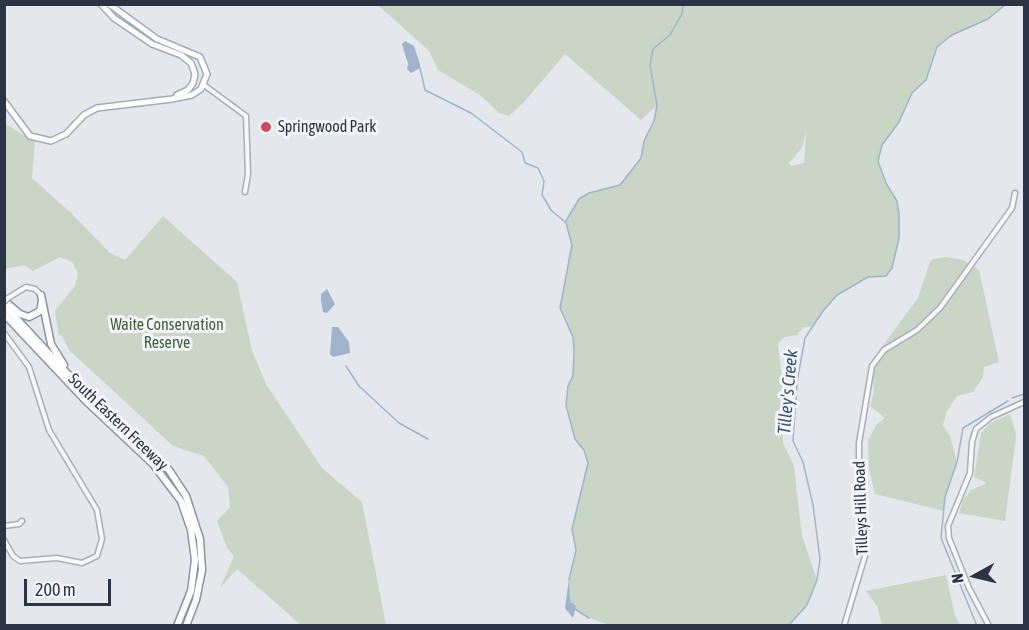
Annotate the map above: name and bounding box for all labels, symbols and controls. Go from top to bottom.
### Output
place label: Springwood Park [278,117,376,137]
marker: Springwood Park [259,120,273,134]
park label: Waite Conservation Reserve [110,315,224,353]
water label: Tilley's Creek [774,349,802,435]
street label: South Eastern Freeway [64,369,172,475]
street label: Tilleys Hill Road [850,460,872,556]
north arrow [945,546,1005,606]
scale bar [27,567,114,605]
text: N [948,573,967,584]
text: 200 m [35,579,76,600]

